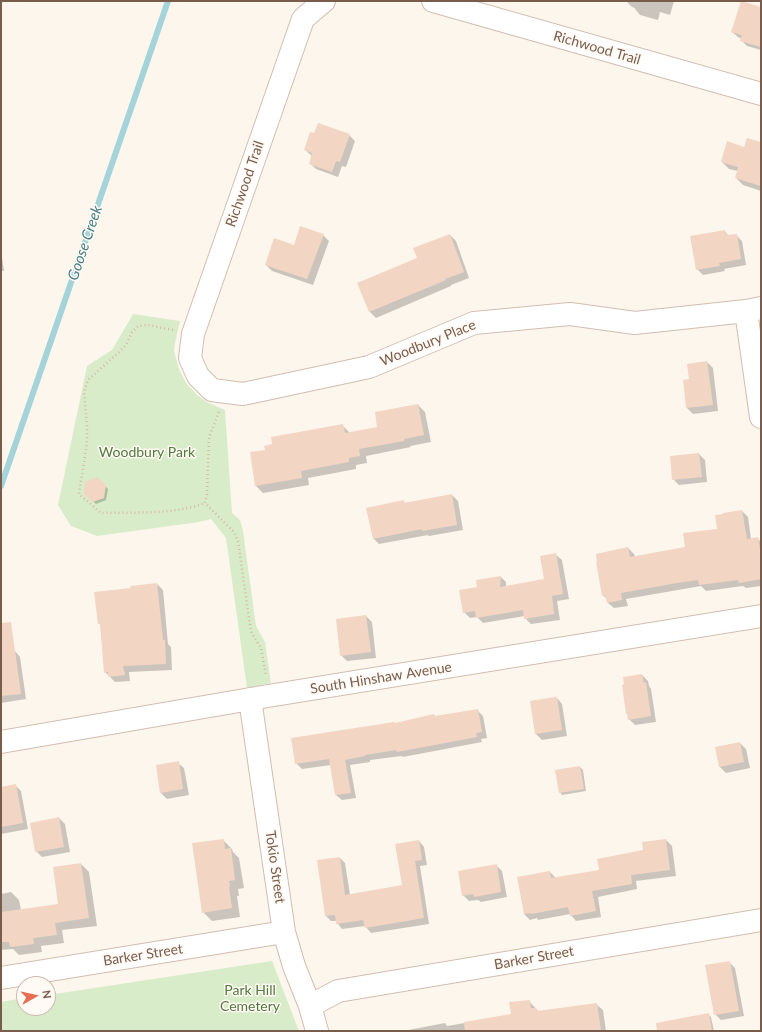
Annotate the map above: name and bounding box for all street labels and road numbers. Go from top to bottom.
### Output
street label: Richwood Trail [551,28,643,68]
street label: Richwood Trail [222,139,268,229]
street label: Woodbury Place [378,316,478,370]
street label: South Hinshaw Avenue [309,659,453,697]
street label: Tokio Street [262,830,288,904]
street label: Barker Street [102,940,184,970]
street label: Barker Street [493,943,575,973]

